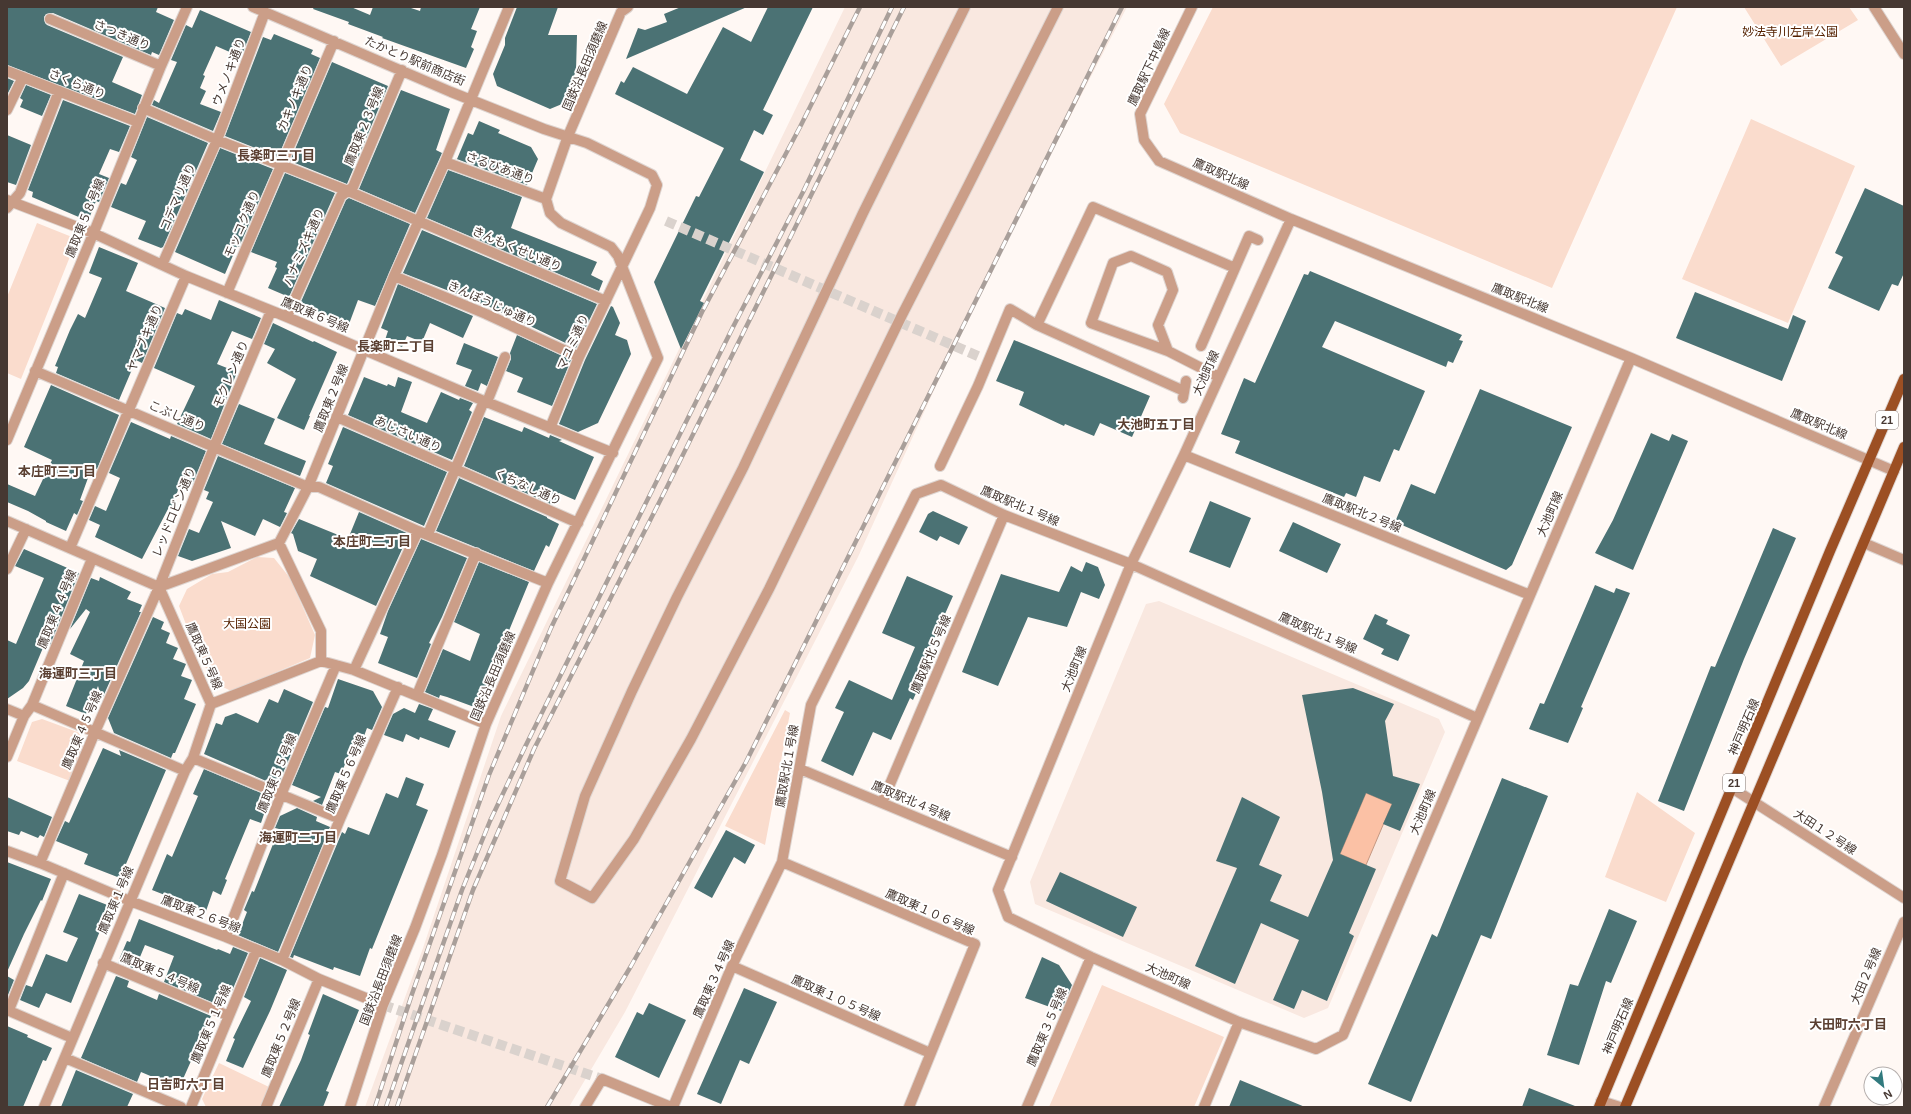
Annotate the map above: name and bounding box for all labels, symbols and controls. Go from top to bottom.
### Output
street label: さつき通り [92,17,152,53]
street label: 国鉄沿長田須磨線 [560,19,610,113]
park label: 妙法寺川左岸公園 [1742,25,1838,39]
street label: 鷹取駅下中島線 [1125,26,1173,108]
street label: たかとり駅前商店街 [363,33,467,89]
street label: ウメノキ通り [210,36,248,108]
street label: カキノキ通り [275,63,315,133]
street label: さくら通り [47,66,107,102]
street label: 鷹取東２３号線 [342,84,386,168]
district label: 長楽町三丁目 [237,148,315,163]
street label: さるびあ通り [464,149,536,187]
street label: 鷹取駅北線 [1191,155,1251,193]
street label: コデマリ通り [157,161,199,233]
street label: 鷹取東５８号線 [63,176,107,260]
street label: モッコク通り [221,188,263,260]
street label: ハナミズキ通り [281,206,327,288]
street label: きんもくせい通り [470,224,564,274]
street label: きんぽうじゅ通り [445,278,539,330]
street label: 鷹取駅北線 [1490,280,1550,316]
street label: 鷹取東６号線 [279,294,351,336]
street label: ヤマブキ通り [124,302,166,374]
street label: マユミ通り [554,312,592,372]
street label: モクレン通り [210,338,252,410]
district label: 長楽町二丁目 [357,339,435,354]
street label: 大池町線 [1190,348,1222,398]
street label: 鷹取東２号線 [311,362,351,434]
street label: こぶし通り [147,398,207,434]
street label: 鷹取駅北線 [1789,406,1849,442]
road number: 21 [1876,411,1898,429]
street label: あじさい通り [372,413,444,455]
district label: 大池町五丁目 [1117,417,1195,432]
district label: 本庄町三丁目 [18,464,96,479]
street label: レッドロビン通り [150,465,198,559]
street label: くちなし通り [492,466,564,508]
street label: 鷹取駅北１号線 [979,483,1061,529]
street label: 大池町線 [1534,489,1566,539]
street label: 鷹取駅北２号線 [1320,491,1404,535]
district label: 本庄町二丁目 [333,534,411,549]
street label: 鷹取東４４号線 [35,567,79,651]
street label: 鷹取駅北１号線 [1277,610,1359,656]
street label: 鷹取駅北５号線 [908,613,954,695]
park label: 大国公園 [223,617,271,631]
street label: 鷹取東５号線 [183,620,225,692]
street label: 国鉄沿長田須磨線 [468,629,518,723]
street label: 大池町線 [1059,644,1089,694]
district label: 海運町三丁目 [39,666,117,681]
street label: 鷹取東４５号線 [59,689,105,771]
street label: 神戸明石線 [1726,697,1762,757]
street label: 鷹取駅北１号線 [773,723,801,809]
street label: 鷹取東５５号線 [255,731,299,815]
street label: 鷹取東５６号線 [323,733,369,815]
road number: 21 [1723,774,1745,792]
street label: 鷹取駅北４号線 [870,778,952,824]
street label: 大池町線 [1407,787,1439,837]
street label: 大田１２号線 [1791,807,1859,857]
district label: 海運町二丁目 [259,830,337,845]
street label: 鷹取東１号線 [95,864,137,936]
street label: 鷹取東１０６号線 [883,886,977,938]
street label: 鷹取東２６号線 [159,892,243,936]
street label: 国鉄沿長田須磨線 [357,933,405,1027]
street label: 鷹取東３４号線 [691,938,737,1020]
street label: 大田２号線 [1848,946,1884,1006]
street label: 鷹取東５４号線 [119,950,201,996]
street label: 大池町線 [1143,960,1193,992]
street label: 鷹取東１０５号線 [789,972,883,1024]
street label: 鷹取東５１号線 [188,983,234,1065]
street label: 鷹取東３５号線 [1024,986,1070,1068]
street label: 鷹取東５２号線 [259,996,303,1080]
street label: 神戸明石線 [1600,996,1636,1056]
district label: 大田町六丁目 [1809,1017,1887,1032]
north arrow [1863,1066,1903,1106]
district label: 日吉町六丁目 [147,1077,225,1092]
text: N [1881,1088,1894,1102]

